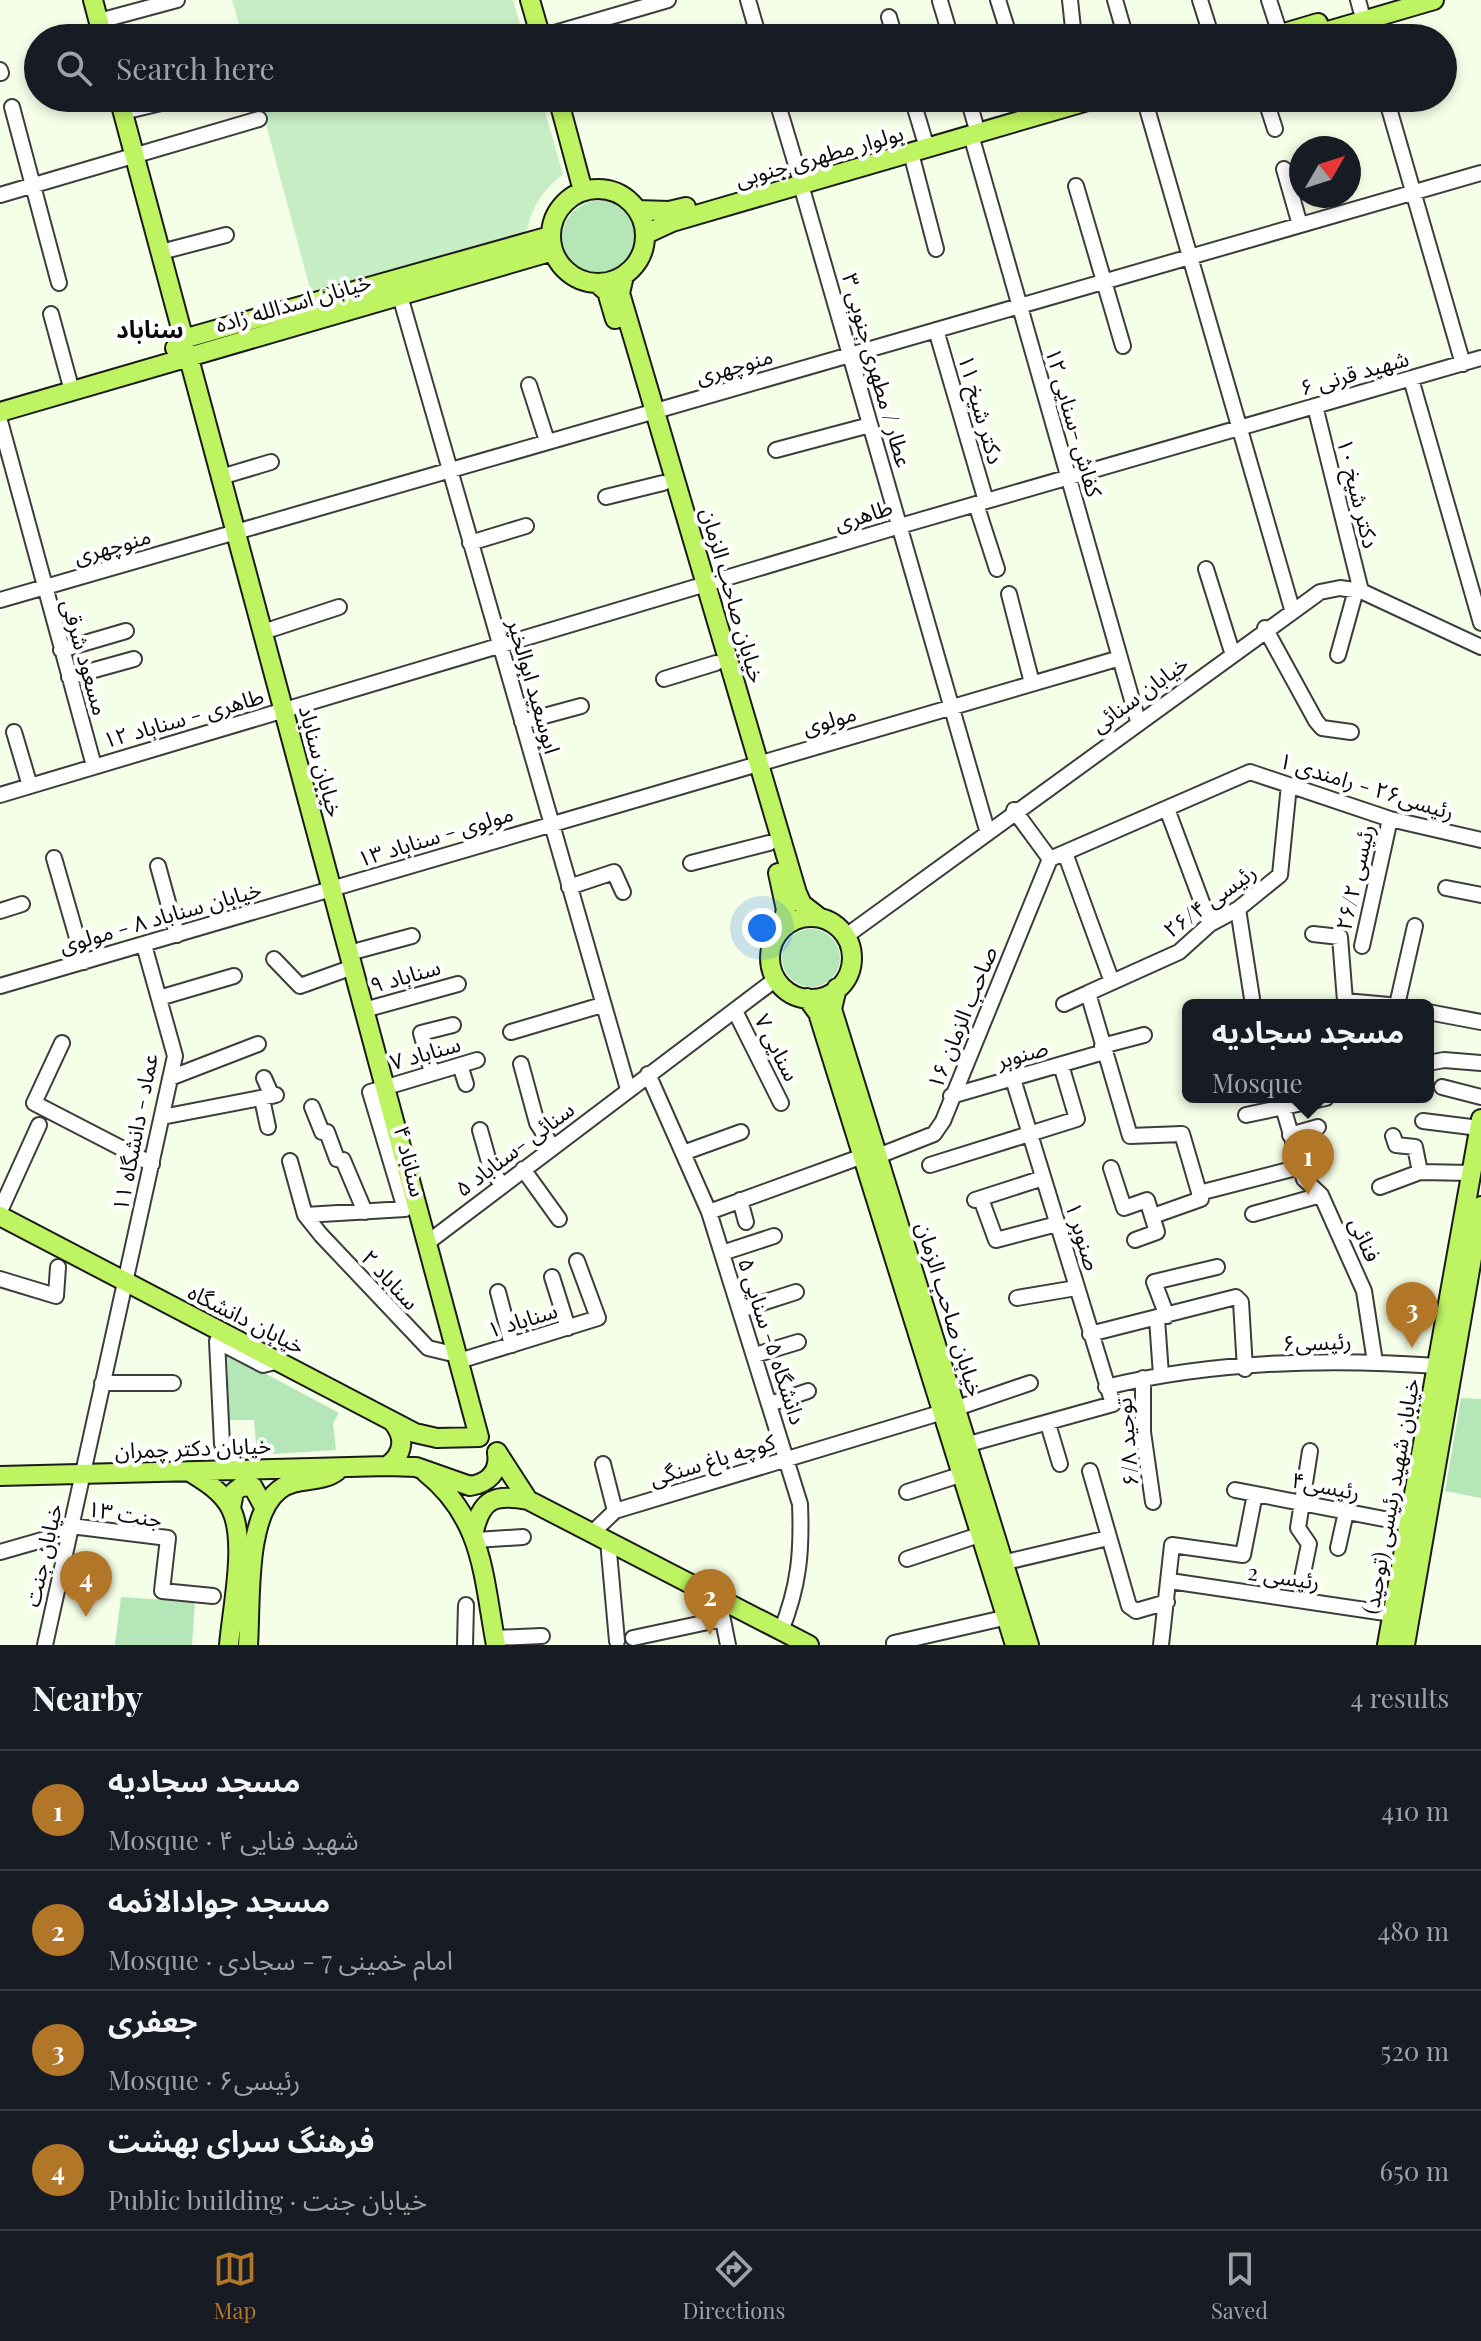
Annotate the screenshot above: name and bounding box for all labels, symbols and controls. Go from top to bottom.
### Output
search box [24,24,1457,112]
icon: search [52,46,96,90]
text: Search here [116,48,275,88]
street label: بولوار مطهری جنوبی [732,117,906,193]
north arrow [1289,136,1361,208]
street label: خیابان اسدالله زاده [212,265,374,339]
street label: عطار / مطهری جنوبی ۳ [836,269,920,471]
district label: سناباد [116,312,184,344]
street label: منوچهری [692,340,776,391]
street label: شهید قرنی ۶ [1296,342,1412,402]
street label: کفاش -سنایی ۱۲ [1039,344,1111,501]
street label: دکتر شیخ ۱۱ [949,351,1012,468]
street label: دکتر شیخ ۱۰ [1328,435,1387,552]
street label: طاهری [830,491,896,537]
street label: خیابان صاحب الزمان [695,504,773,686]
street label: منوچهری [70,520,154,571]
street label: مسعود شرقی [55,595,117,719]
street label: ابوسعید ابوالخیر [501,614,569,757]
street label: خیابان سنائی [1084,647,1194,739]
street label: طاهری - سناباد ۱۲ [99,680,267,754]
street label: مولوی [799,697,859,741]
street label: خیابان سناباد [293,702,351,820]
street label: رئیسی۲۶ - رامندی ۱ [1276,744,1458,826]
street label: مولوی - سناباد ۱۳ [353,797,517,873]
street label: رئیسی ۲۶/۲ [1327,821,1381,933]
street label: رئیسی ۲۶/۴ [1157,856,1261,944]
street label: خیابان سناباد ۸ - مولوی [55,873,265,959]
your location [742,908,782,948]
street label: صاحب الزمان ۱۶ [919,941,1003,1093]
street label: سناباد ۹ [366,951,444,999]
popup [1182,999,1434,1103]
street label: سنایی ۷ [748,1008,808,1086]
text: مسجد سجادیه [1212,1011,1404,1051]
street label: سناباد ۷ [386,1028,464,1076]
street label: صنوبر [992,1031,1051,1075]
street label: عماد - دانشگاه ۱۱ [104,1051,164,1213]
text: Mosque [1212,1065,1303,1100]
street label: سنائی -سناباد ۵ [448,1093,580,1203]
street label: سناباد ۴ [388,1122,434,1200]
pin: 1 [1282,1129,1334,1195]
street label: صنوبر ۱ [1059,1198,1109,1274]
street label: فنائی [1343,1212,1389,1266]
street label: خیابان صاحب الزمان [910,1218,992,1400]
street label: سناباد ۲ [355,1242,427,1316]
street label: دانشگاه ۵- سنایی ۵ [732,1254,814,1428]
street label: خیابان دانشگاه [183,1276,311,1360]
pin: 3 [1386,1282,1438,1348]
street label: سناباد ۱ [483,1294,561,1344]
street label: رئیسی۶ [1282,1325,1352,1357]
street label: خیابان شهید رئیسی (توحید) [1354,1376,1426,1616]
street label: توحید ۶/۸ [1107,1397,1145,1487]
street label: کوچه باغ سنگی [646,1425,780,1495]
street label: خیابان دکتر چمران [114,1429,272,1466]
street label: رئیسی۴ [1289,1464,1363,1506]
street label: جنت ۱۳ [86,1492,165,1534]
street label: خیابان جنت [16,1500,68,1610]
pin: 4 [60,1551,112,1617]
street label: رئیسی 2 [1246,1556,1322,1596]
pin: 2 [684,1569,736,1635]
text: Nearby [32,1674,143,1720]
text: 4 results [1350,1680,1449,1715]
text: مسجد سجادیه [108,1760,300,1800]
text: 1 [53,1793,63,1828]
text: 410 m [1381,1793,1449,1828]
text: Mosque · شهید فنایی ۴ [108,1822,359,1857]
text: مسجد جوادالائمه [108,1880,330,1920]
text: 2 [51,1913,65,1948]
text: 480 m [1377,1913,1449,1948]
text: Mosque · امام خمینی 7 - سجادی [108,1942,453,1977]
text: جعفری [108,2000,197,2040]
text: 3 [52,2033,64,2068]
text: 520 m [1381,2033,1449,2068]
text: Mosque · رئیسی۶ [108,2062,300,2097]
text: فرهنگ سرای بهشت [108,2120,374,2160]
text: 4 [51,2153,65,2188]
text: 650 m [1380,2153,1449,2188]
text: Public building · خیابان جنت [108,2182,427,2217]
tab: Map [213,2247,257,2325]
tab: Directions [682,2247,785,2325]
tab: Saved [1211,2247,1268,2325]

